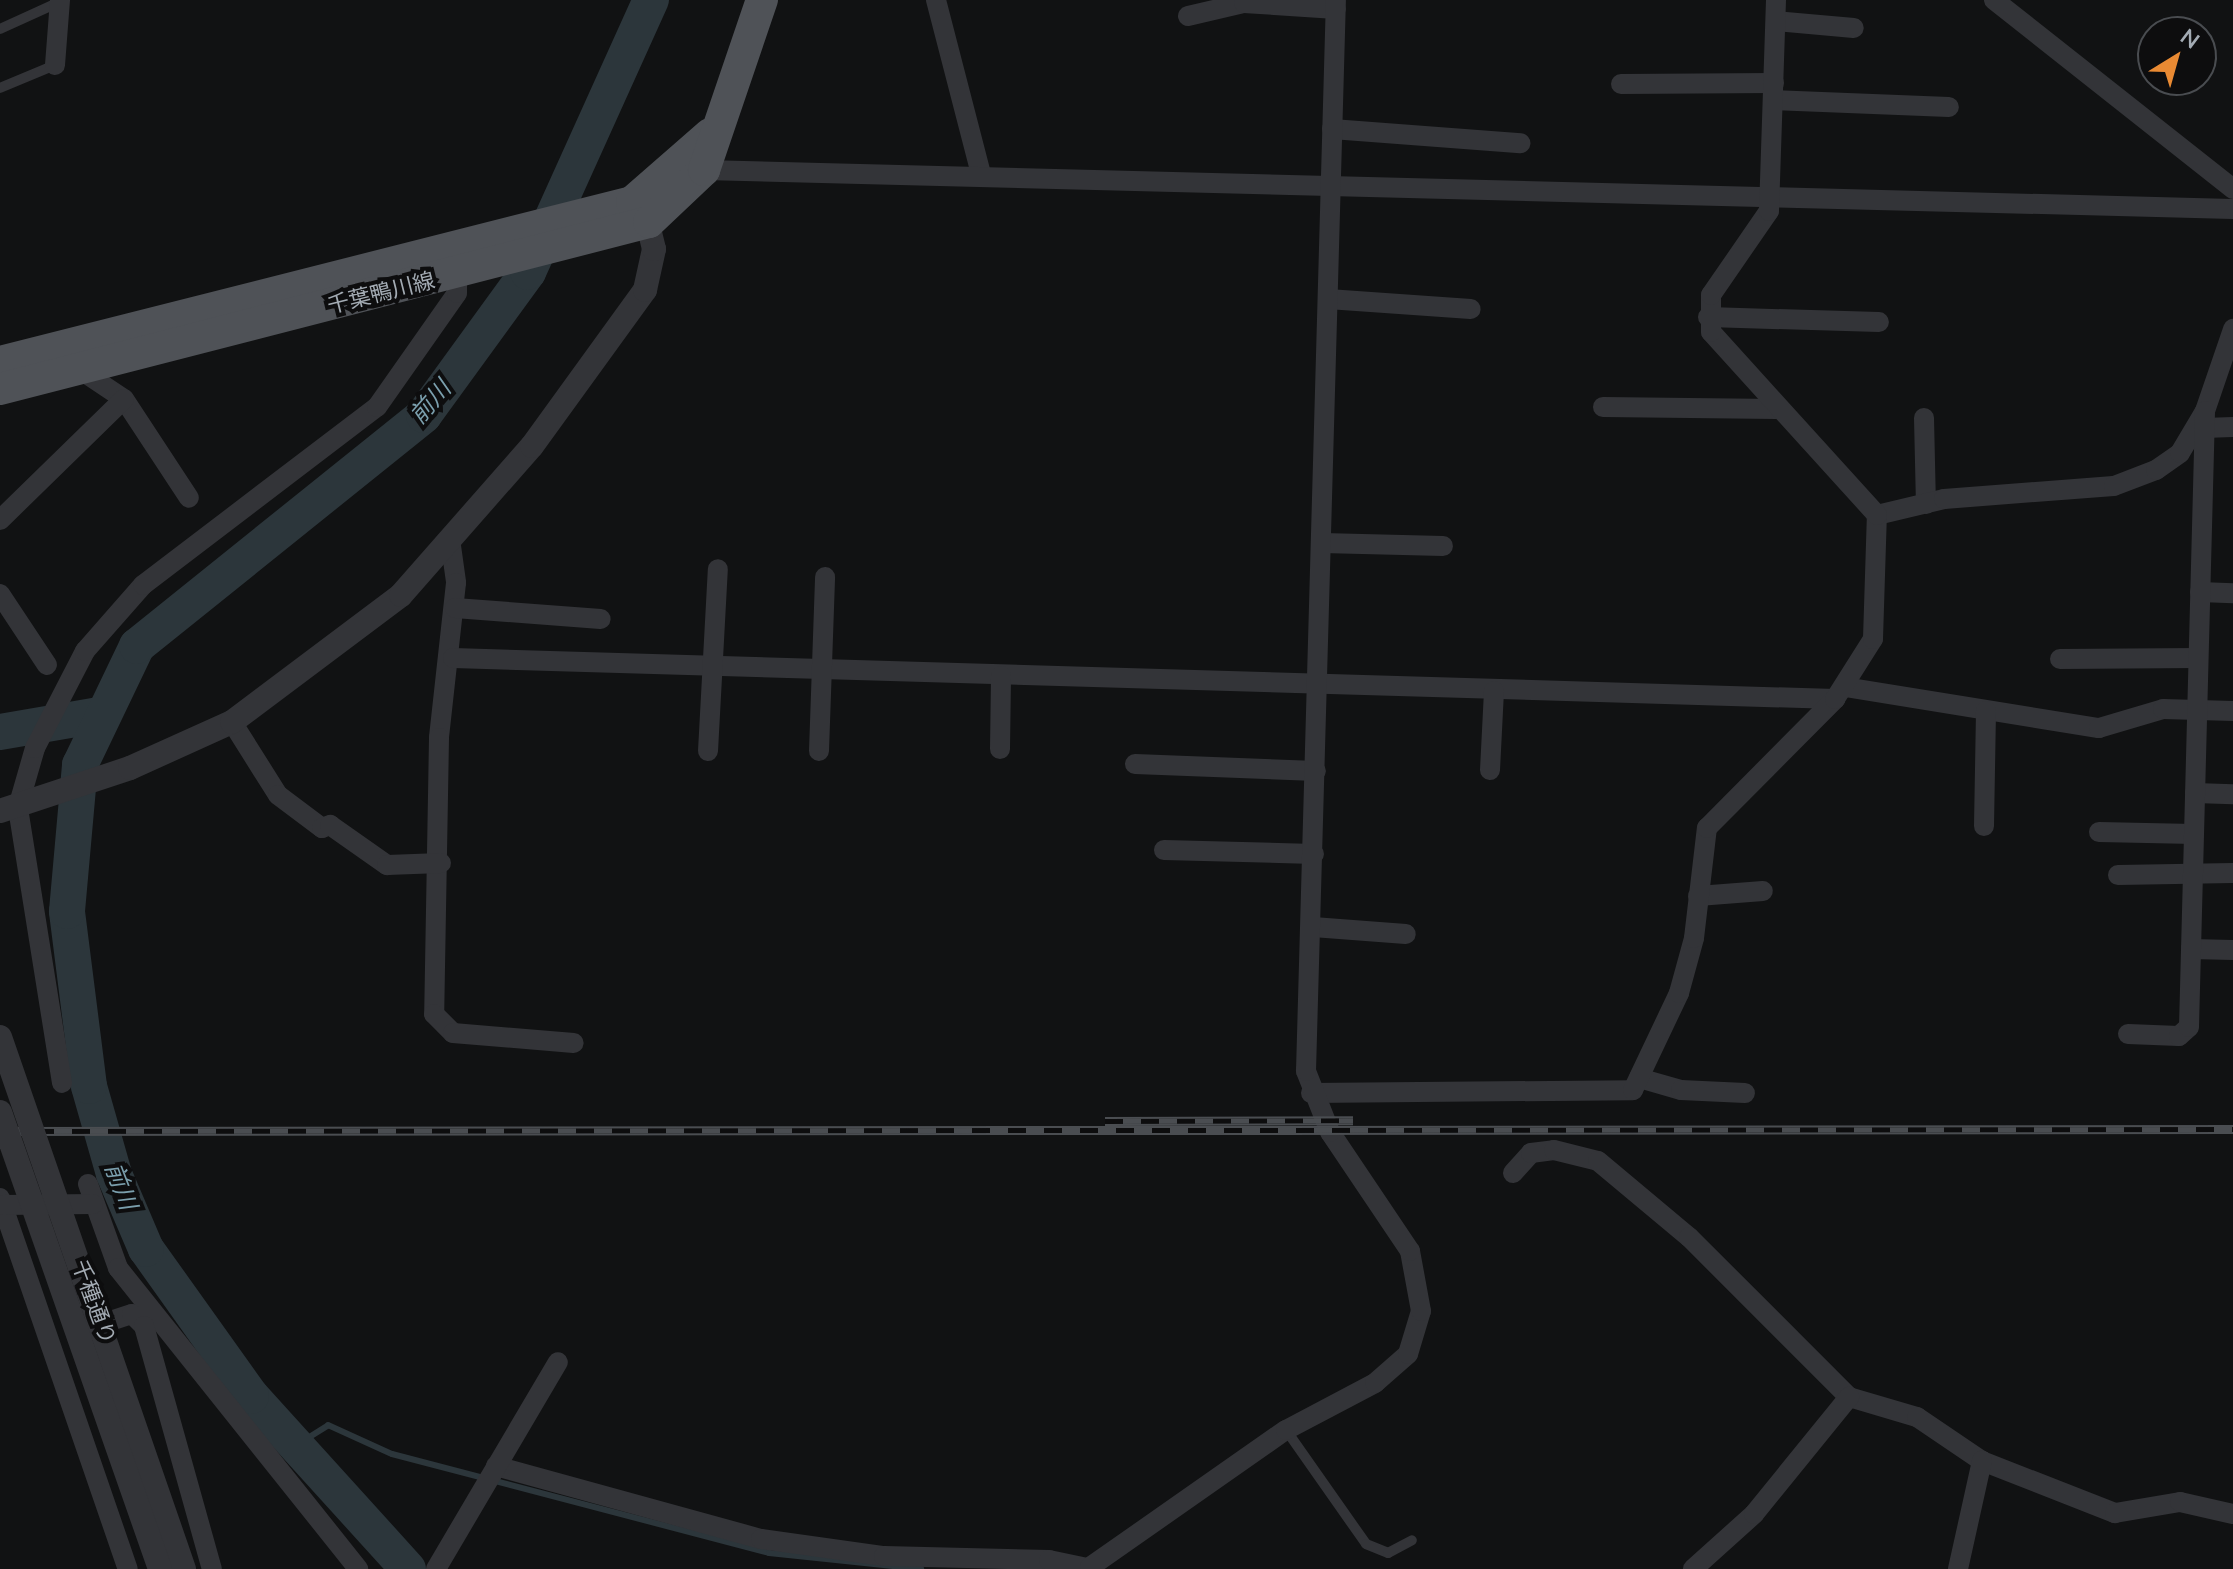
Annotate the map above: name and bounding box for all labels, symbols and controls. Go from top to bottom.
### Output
north arrow [2137,16,2217,96]
text: N [2175,22,2205,55]
street label: 千葉鴨川線 [324,267,438,319]
water label: 前川 [403,374,457,430]
water label: 前川 [99,1158,143,1214]
street label: 千種通り [67,1256,121,1348]

